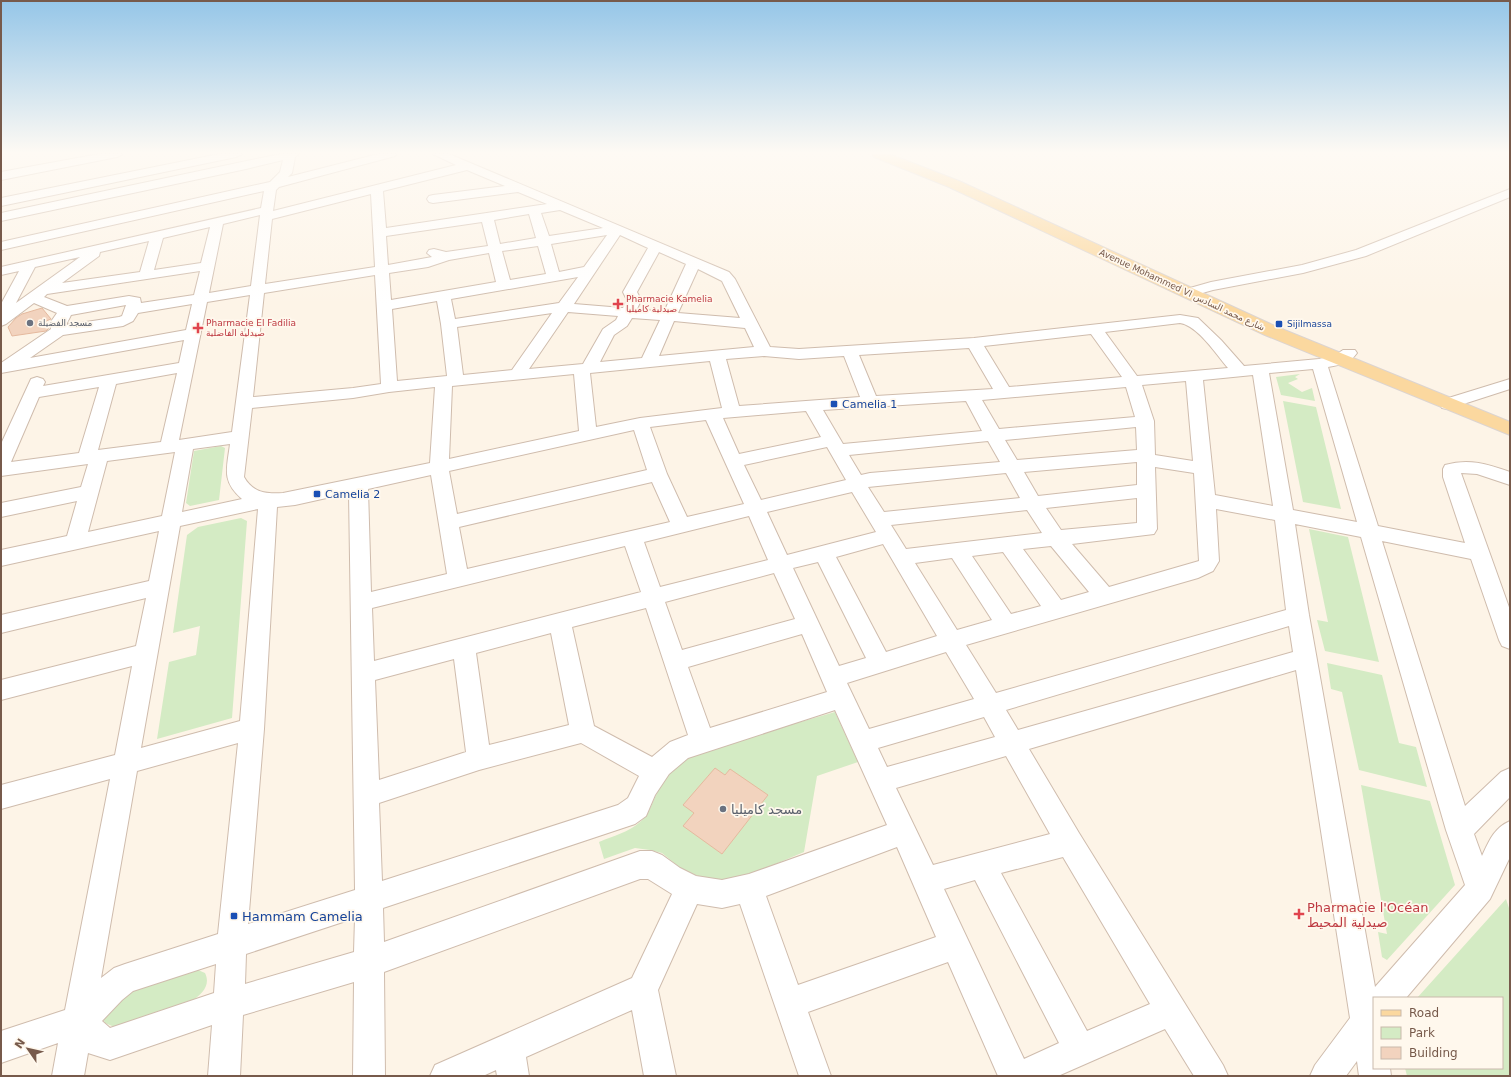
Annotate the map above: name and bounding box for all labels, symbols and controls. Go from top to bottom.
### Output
street label: Avenue Mohammed VI شارع محمد السادس [1098,247,1266,333]
place label: Pharmacie Kamelia صيدلية كاميليا [626,294,712,314]
marker: Pharmacie Kamelia صيدلية كاميليا [613,299,623,309]
marker: مسجد الفضيلة [25,318,35,328]
place label: مسجد الفضيلة [38,318,93,328]
place label: Pharmacie El Fadilia صيدلية الفاضلية [206,318,296,338]
marker: Sijilmassa [1274,319,1284,329]
place label: Sijilmassa [1287,319,1332,329]
marker: Pharmacie El Fadilia صيدلية الفاضلية [193,323,203,333]
place label: Camelia 1 [842,398,897,411]
marker: Camelia 1 [829,399,839,409]
place label: Camelia 2 [325,488,380,501]
marker: Camelia 2 [312,489,322,499]
place label: مسجد كاميليا [731,802,802,817]
marker: مسجد كاميليا [718,804,728,814]
place label: Pharmacie l'Océan صيدلية المحيط [1307,900,1428,930]
place label: Hammam Camelia [242,909,363,924]
marker: Pharmacie l'Océan صيدلية المحيط [1294,909,1304,919]
marker: Hammam Camelia [229,911,239,921]
legend [1373,997,1503,1069]
text: Road [1409,1006,1439,1020]
text: Park [1409,1026,1435,1040]
north arrow [8,1029,48,1069]
text: N [12,1036,28,1051]
text: Building [1409,1046,1458,1060]

